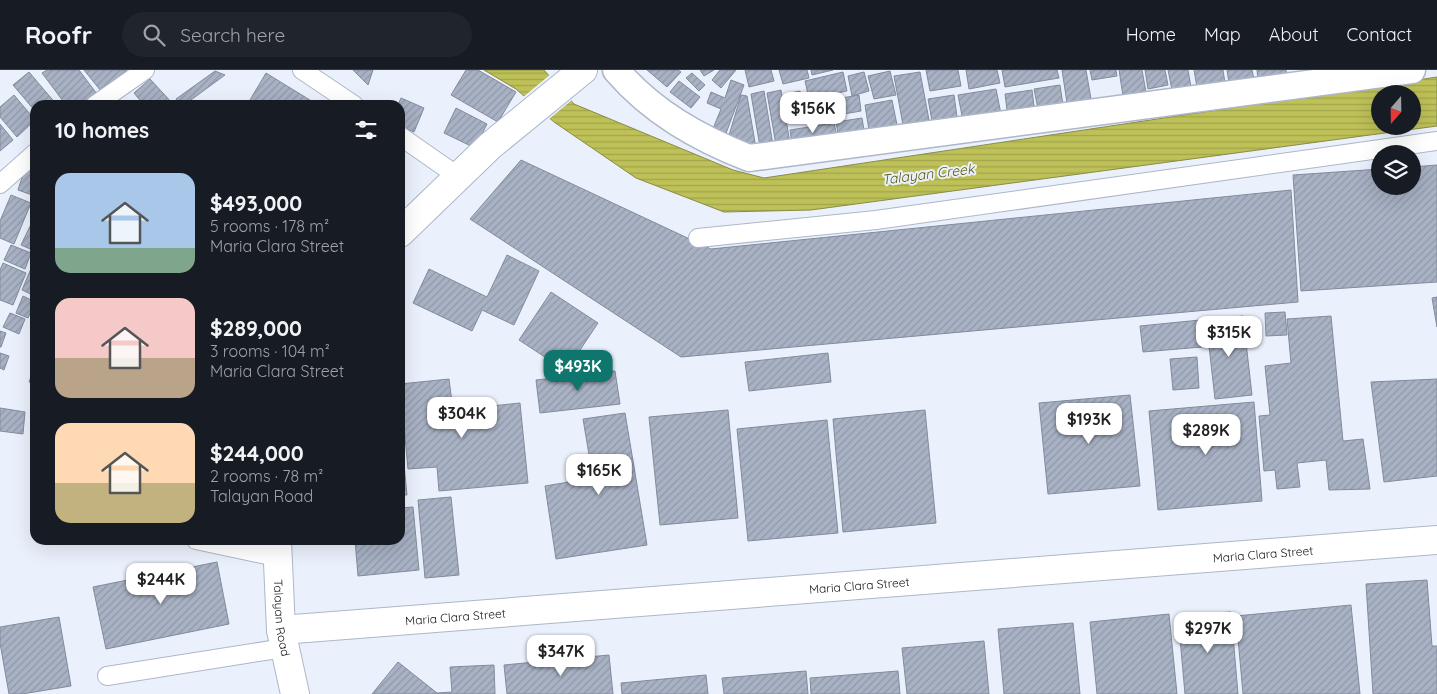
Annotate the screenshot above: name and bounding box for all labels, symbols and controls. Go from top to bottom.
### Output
search box [122,12,472,57]
text: Roofr [25,20,92,50]
icon: search [140,21,168,49]
text: Search here [180,23,285,47]
text: Home [1126,23,1176,46]
text: Map [1204,23,1241,46]
text: About [1269,23,1319,46]
text: Contact [1347,23,1412,46]
north arrow [1371,85,1421,135]
map controls [1371,85,1421,195]
pin: $156K [778,92,848,134]
text: $156K [791,98,835,118]
icon: filters [352,116,380,144]
text: 10 homes [55,117,149,143]
button: layers [1371,145,1421,195]
water label: Talayan Creek [881,159,977,189]
text: $493,000 [210,190,302,216]
icon: home [95,193,155,253]
text: 5 rooms · 178 m² [210,216,329,236]
text: Maria Clara Street [210,236,344,256]
text: $289,000 [210,315,302,341]
pin: $315K [1194,316,1264,358]
icon: home [95,318,155,378]
text: $315K [1207,322,1251,342]
text: 3 rooms · 104 m² [210,341,330,361]
pin: $493K [543,350,613,392]
text: $493K [555,356,601,376]
text: Maria Clara Street [210,361,344,381]
pin: $304K [427,396,497,439]
pin: $193K [1054,402,1124,445]
text: $304K [438,403,486,423]
text: $193K [1067,409,1111,429]
pin: $289K [1171,414,1241,456]
text: $289K [1183,420,1230,440]
text: $244,000 [210,440,304,466]
icon: home [95,443,155,503]
pin: $165K [564,454,634,496]
text: $165K [577,460,621,480]
text: 2 rooms · 78 m² [210,466,323,486]
text: Talayan Road [210,486,313,506]
street label: Maria Clara Street [1212,542,1314,565]
pin: $244K [126,562,196,605]
text: $244K [137,569,185,589]
street label: Maria Clara Street [808,574,910,596]
street label: Talayan Road [271,579,294,658]
street label: Maria Clara Street [405,605,506,628]
pin: $297K [1173,612,1243,654]
text: $297K [1185,618,1231,638]
pin: $347K [526,634,596,677]
text: $347K [538,641,584,661]

